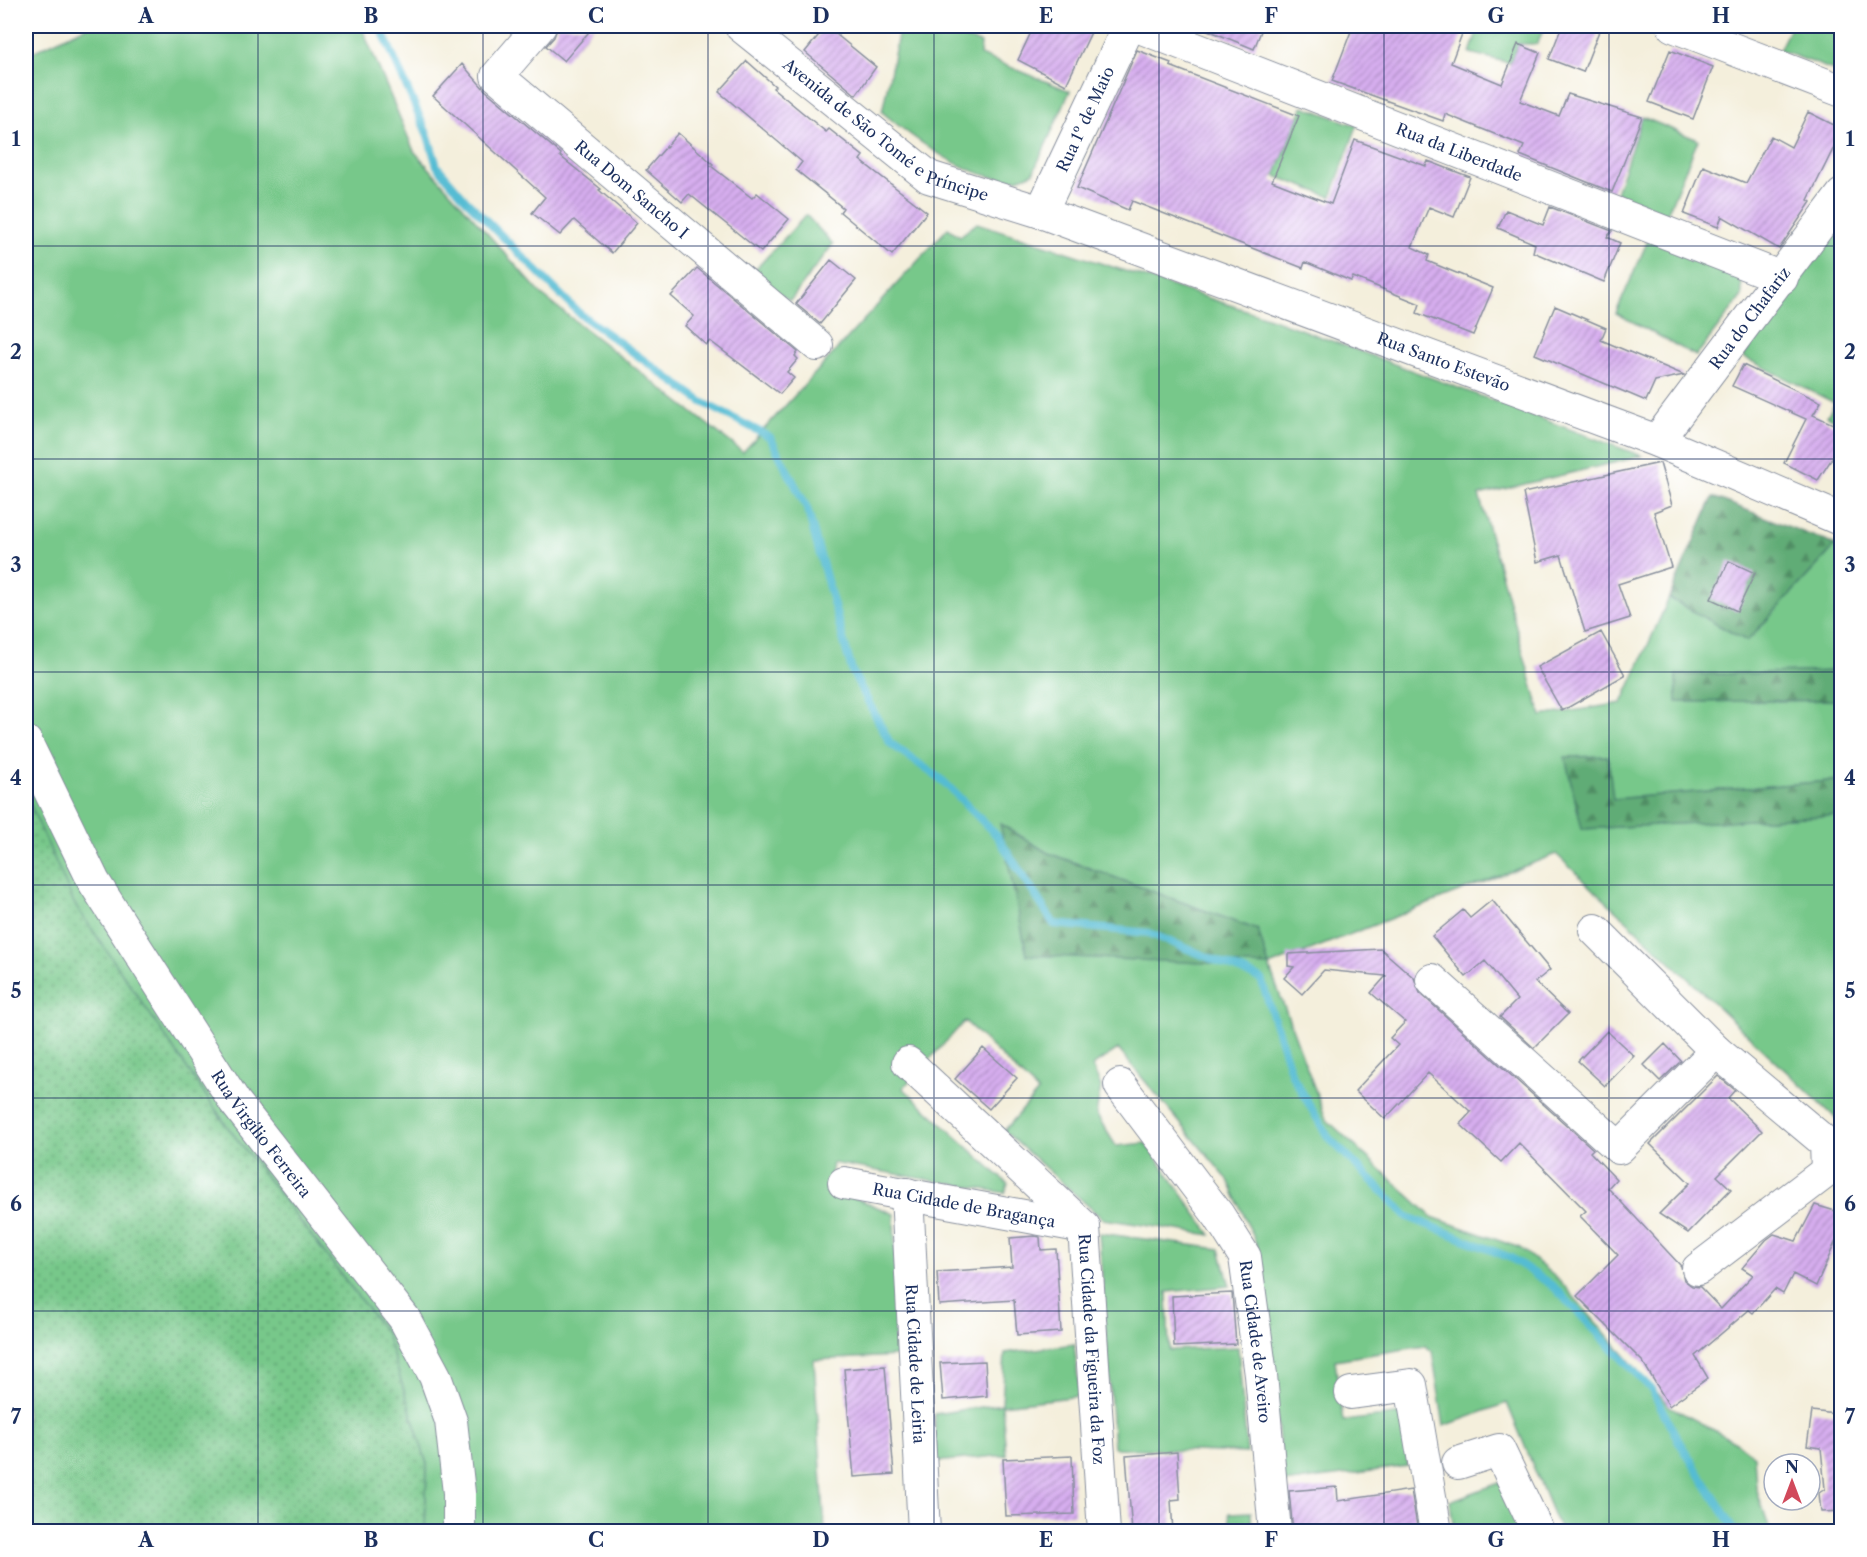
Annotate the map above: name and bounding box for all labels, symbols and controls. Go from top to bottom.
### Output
text: A [137,4,154,28]
text: B [364,4,379,28]
text: C [588,4,604,28]
text: D [812,4,830,28]
text: E [1039,4,1053,28]
text: F [1264,4,1278,28]
text: G [1488,4,1505,28]
text: H [1712,4,1730,28]
street label: Avenida de São Tomé e Príncipe [778,53,991,205]
street label: Rua 1º de Maio [1052,63,1118,175]
street label: Rua da Liberdade [1393,118,1525,186]
text: 1 [12,127,21,151]
text: 1 [1846,127,1855,151]
street label: Rua Dom Sancho I [571,136,693,243]
street label: Rua do Chafariz [1705,263,1794,373]
street label: Rua Santo Estevão [1374,328,1513,396]
text: 2 [10,340,22,364]
text: 2 [1844,340,1856,364]
text: 3 [10,553,22,577]
text: 3 [1844,553,1856,577]
text: 4 [10,766,22,790]
text: 4 [1844,766,1856,790]
text: 5 [10,979,22,1003]
text: 5 [1844,979,1856,1003]
street label: Rua Virgílio Ferreira [207,1066,316,1202]
street label: Rua Cidade de Bragança [871,1178,1058,1232]
text: 6 [10,1192,22,1216]
text: 6 [1844,1192,1856,1216]
street label: Rua Cidade da Figueira da Foz [1074,1233,1110,1465]
street label: Rua Cidade de Aveiro [1236,1259,1275,1424]
street label: Rua Cidade de Leiria [902,1283,930,1445]
text: 7 [11,1405,22,1429]
text: 7 [1845,1405,1856,1429]
north arrow [1762,1452,1822,1512]
text: N [1785,1457,1799,1477]
text: A [137,1528,154,1552]
text: B [364,1528,379,1552]
text: C [588,1528,604,1552]
text: D [812,1528,830,1552]
text: E [1039,1528,1053,1552]
text: F [1264,1528,1278,1552]
text: G [1488,1528,1505,1552]
text: H [1712,1528,1730,1552]

